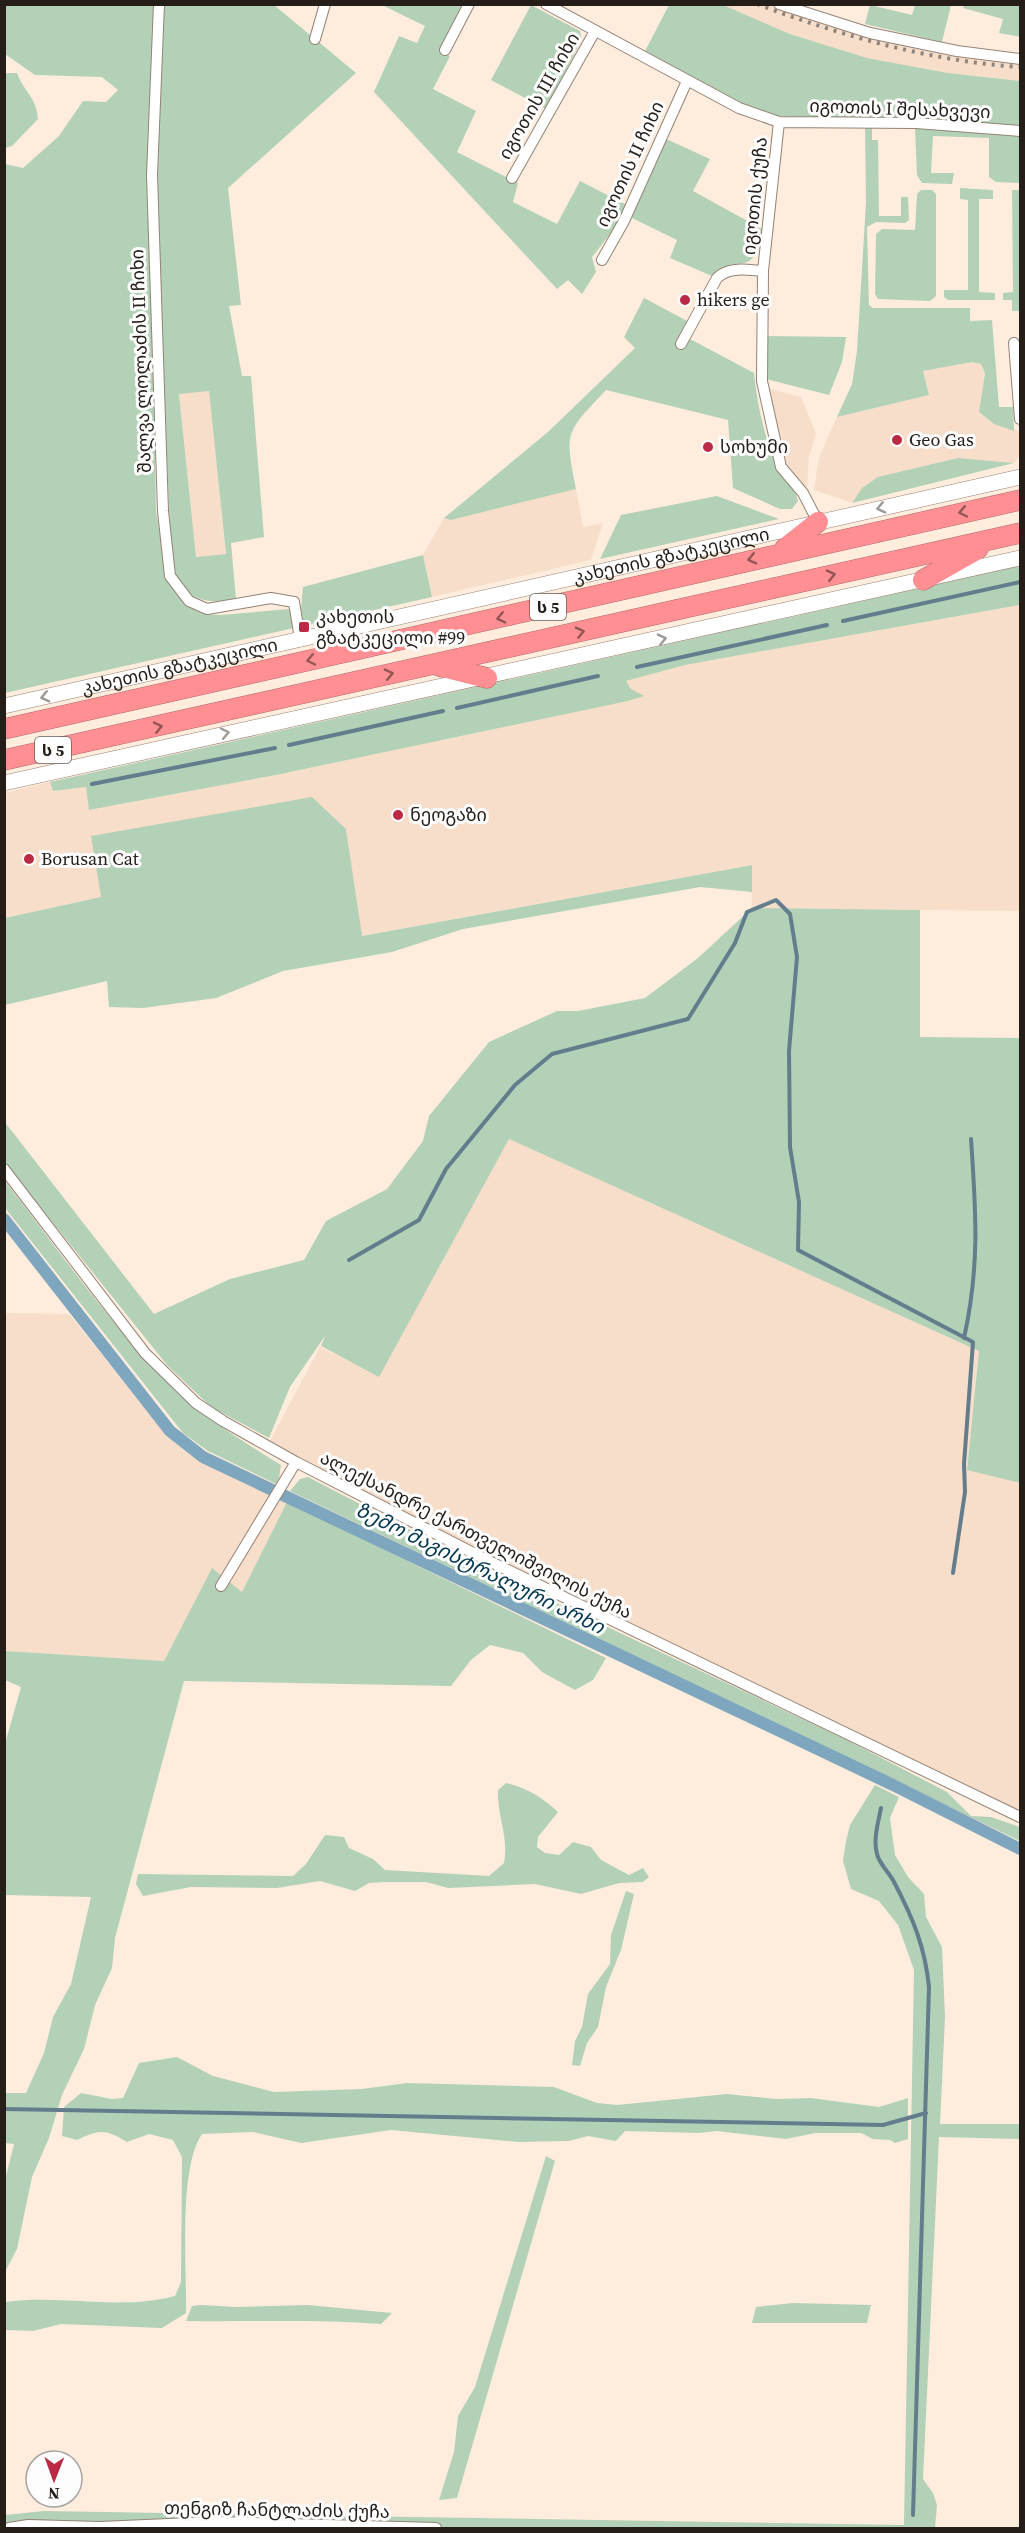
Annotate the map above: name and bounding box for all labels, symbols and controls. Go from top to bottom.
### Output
street label: იგოთის III ჩიხი [492,28,585,164]
street label: იგოთის I შესახვევი [809,93,991,124]
street label: იგოთის II ჩიხი [589,97,670,231]
street label: იგოთის ქუჩა [736,136,773,256]
street label: შალვა ლოლაძის II ჩიხი [124,249,157,473]
place label: hikers ge [697,287,770,312]
marker: hikers ge [678,293,692,307]
place label: Geo Gas [909,427,974,452]
marker: Geo Gas [890,433,904,447]
place label: სოხუმი [720,434,788,459]
marker: სოხუმი [701,440,715,454]
one-way arrow [877,501,887,514]
one-way arrow [959,505,969,518]
street label: კახეთის გზატკეცილი [571,521,772,589]
one-way arrow [748,551,758,564]
one-way arrow [826,569,836,582]
road number: ს 5 [530,594,566,620]
place label: კახეთის გზატკეცილი #99 [316,604,465,650]
one-way arrow [496,611,506,624]
marker: კახეთის გზატკეცილი #99 [297,620,311,634]
one-way arrow [574,626,584,639]
street label: კახეთის გზატკეცილი [79,632,280,700]
one-way arrow [657,633,667,646]
one-way arrow [306,653,316,666]
one-way arrow [384,669,394,682]
one-way arrow [40,690,50,703]
one-way arrow [153,721,163,734]
one-way arrow [220,727,230,740]
road number: ს 5 [35,737,71,763]
place label: ნეოგაზი [410,802,487,827]
marker: ნეოგაზი [391,808,405,822]
place label: Borusan Cat [41,846,139,871]
marker: Borusan Cat [22,852,36,866]
street label: ალექსანდრე ქართველიშვილის ქუჩა [316,1445,636,1624]
water label: ზემო მაგისტრალური არხი [351,1495,610,1641]
north arrow [24,2449,84,2509]
text: N [47,2483,60,2505]
street label: თენგიზ ჩანტლაძის ქუჩა [164,2495,390,2524]

